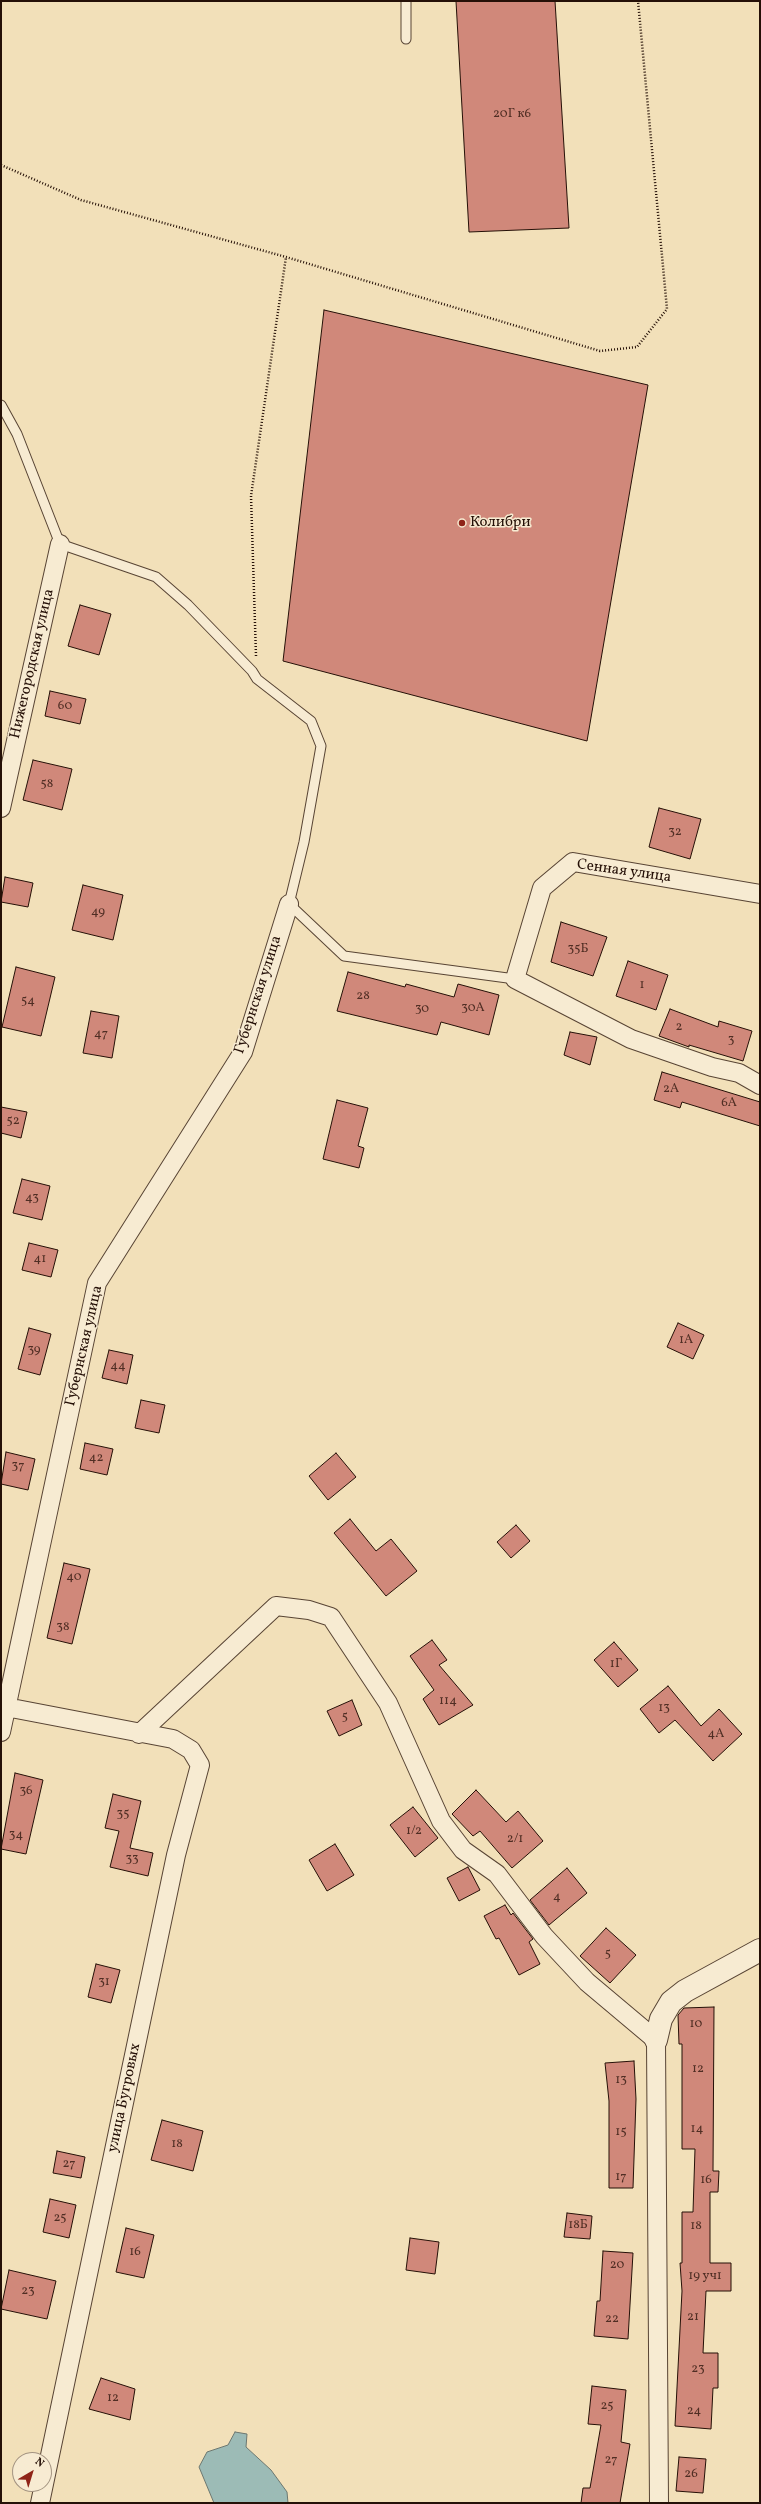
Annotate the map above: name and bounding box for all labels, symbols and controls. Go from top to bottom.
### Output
house number: 20Г к6 [493,107,531,123]
place label: Колибри [470,514,531,532]
marker: Колибри [457,518,467,528]
street label: Нижегородская улица [7,587,59,741]
house number: 60 [58,699,72,715]
house number: 58 [41,777,53,793]
house number: 32 [668,825,682,841]
street label: Сенная улица [576,856,672,888]
house number: 49 [91,905,105,921]
street label: Губернская улица [231,934,287,1056]
house number: 35Б [568,942,588,958]
house number: 1 [639,978,645,994]
house number: 28 [356,989,370,1005]
house number: 54 [21,994,35,1010]
house number: 30А [461,1001,485,1017]
house number: 30 [415,1002,429,1018]
house number: 2 [676,1020,682,1036]
house number: 47 [94,1027,108,1043]
house number: 3 [728,1033,734,1049]
house number: 2А [663,1082,679,1098]
house number: 6А [721,1096,737,1112]
house number: 52 [6,1114,20,1130]
house number: 43 [25,1191,39,1207]
house number: 41 [34,1252,46,1268]
street label: Губернская улица [62,1284,108,1408]
house number: 1А [679,1333,693,1349]
house number: 39 [27,1343,41,1359]
house number: 44 [110,1359,126,1375]
house number: 42 [89,1451,103,1467]
house number: 37 [12,1459,24,1475]
house number: 40 [66,1570,82,1586]
house number: 38 [56,1620,70,1636]
house number: 1Г [610,1657,622,1673]
house number: 114 [439,1694,457,1710]
house number: 13 [658,1701,670,1717]
house number: 5 [342,1710,348,1726]
house number: 4А [708,1727,724,1743]
house number: 36 [19,1784,33,1800]
house number: 35 [117,1807,129,1823]
house number: 1/2 [406,1824,422,1840]
house number: 34 [9,1828,23,1844]
house number: 2/1 [507,1832,523,1848]
house number: 33 [125,1852,139,1868]
house number: 4 [553,1890,561,1906]
house number: 5 [605,1947,611,1963]
house number: 31 [98,1975,110,1991]
house number: 10 [690,2017,702,2033]
street label: улица Бугровых [105,2042,145,2154]
house number: 12 [692,2062,704,2078]
house number: 13 [615,2073,627,2089]
house number: 14 [691,2122,703,2138]
house number: 15 [615,2125,627,2141]
house number: 18 [171,2137,183,2153]
house number: 27 [63,2157,75,2173]
house number: 17 [615,2170,627,2186]
house number: 16 [700,2173,712,2189]
house number: 25 [53,2211,67,2227]
house number: 18Б [568,2218,588,2234]
house number: 18 [690,2219,702,2235]
house number: 16 [129,2245,141,2261]
house number: 20 [610,2258,624,2274]
house number: 19 уч1 [688,2269,722,2285]
house number: 23 [21,2284,35,2300]
house number: 21 [687,2310,699,2326]
house number: 22 [605,2312,619,2328]
house number: 23 [691,2362,705,2378]
house number: 12 [107,2391,119,2407]
house number: 25 [600,2399,614,2415]
house number: 24 [687,2404,701,2420]
north arrow [12,2452,52,2492]
house number: 27 [605,2453,617,2469]
text: N [31,2455,47,2471]
house number: 26 [684,2467,698,2483]

